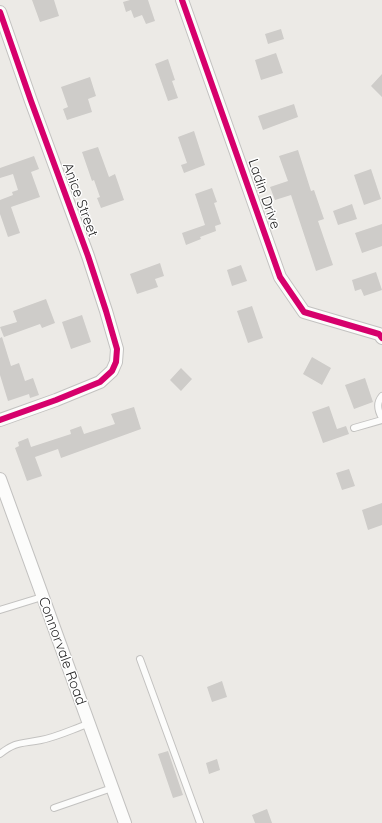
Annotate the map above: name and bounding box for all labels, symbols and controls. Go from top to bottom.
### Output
street label: Ladin Drive [244,157,284,231]
street label: Anice Street [59,161,101,239]
street label: Connorvale Road [35,595,89,707]

